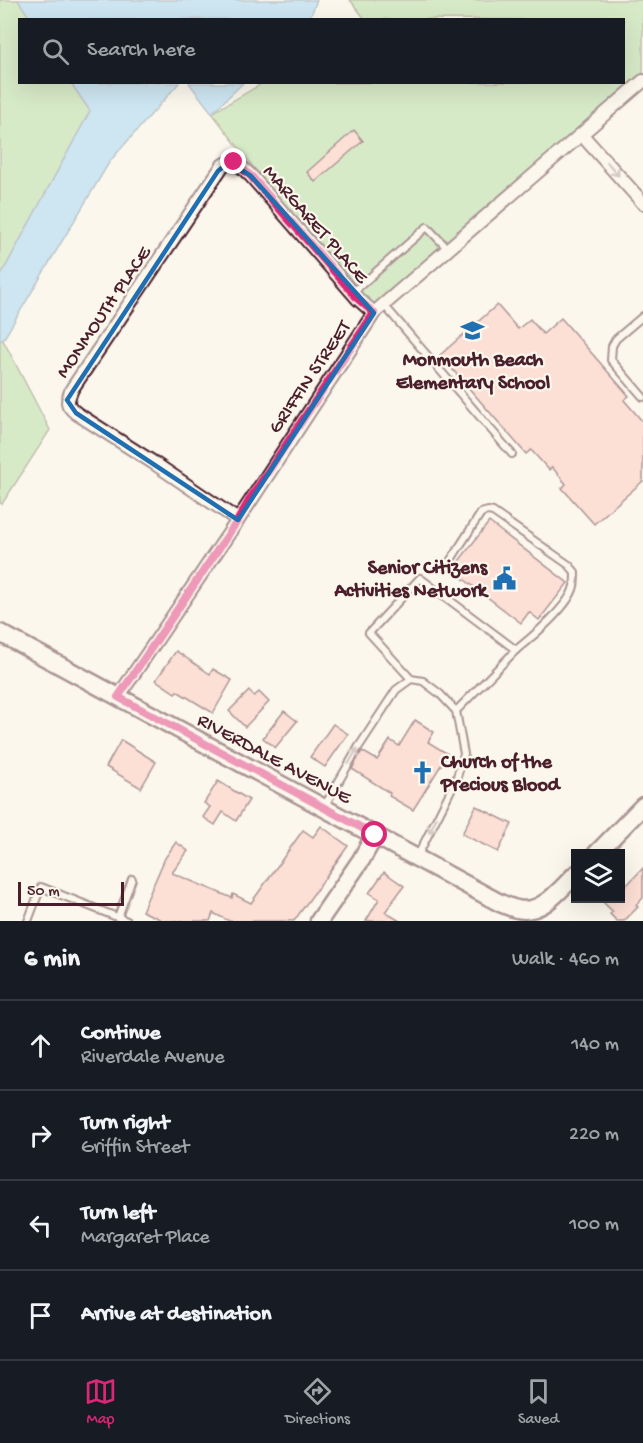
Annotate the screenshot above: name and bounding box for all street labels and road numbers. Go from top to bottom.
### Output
street label: MARGARET PLACE [257,161,373,290]
street label: MONMOUTH PLACE [52,242,158,383]
street label: GRIFFIN STREET [265,316,358,439]
street label: RIVERDALE AVENUE [192,710,356,811]

